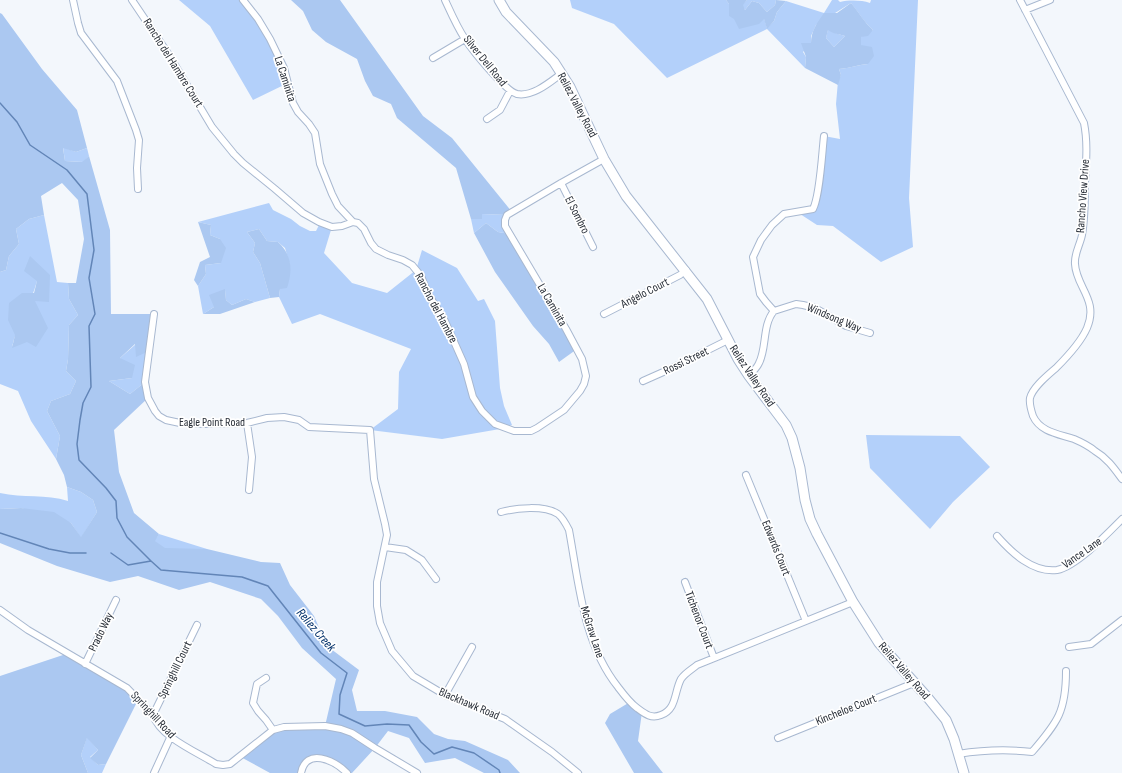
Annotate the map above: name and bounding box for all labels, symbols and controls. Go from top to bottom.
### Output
street label: Rancho del Hambre Court [140,16,207,111]
street label: Silver Dell Road [460,32,510,90]
street label: La Caminita [271,54,299,104]
street label: Reliez Valley Road [554,70,600,140]
street label: Rancho View Drive [1073,158,1093,233]
street label: El Sombro [561,194,593,236]
street label: Rancho del Hambre [411,270,461,346]
street label: Angelo Court [617,274,672,312]
street label: La Caminita [534,281,570,329]
street label: Windsong Way [804,300,864,336]
street label: Reliez Valley Road [726,342,778,410]
street label: Rossi Street [661,344,711,378]
street label: Eagle Point Road [179,415,245,430]
street label: Edwards Court [758,518,794,578]
street label: Vance Lane [1059,534,1105,572]
street label: Tichenor Court [681,589,717,651]
street label: McGraw Lane [577,604,607,660]
water label: Reliez Creek [293,605,340,656]
street label: Prado Way [85,610,117,654]
street label: Springhill Court [155,638,196,701]
street label: Reliez Valley Road [875,639,933,703]
street label: Blackhawk Road [436,684,502,724]
street label: Springhill Road [127,688,179,742]
street label: Kincheloe Court [813,691,879,729]

